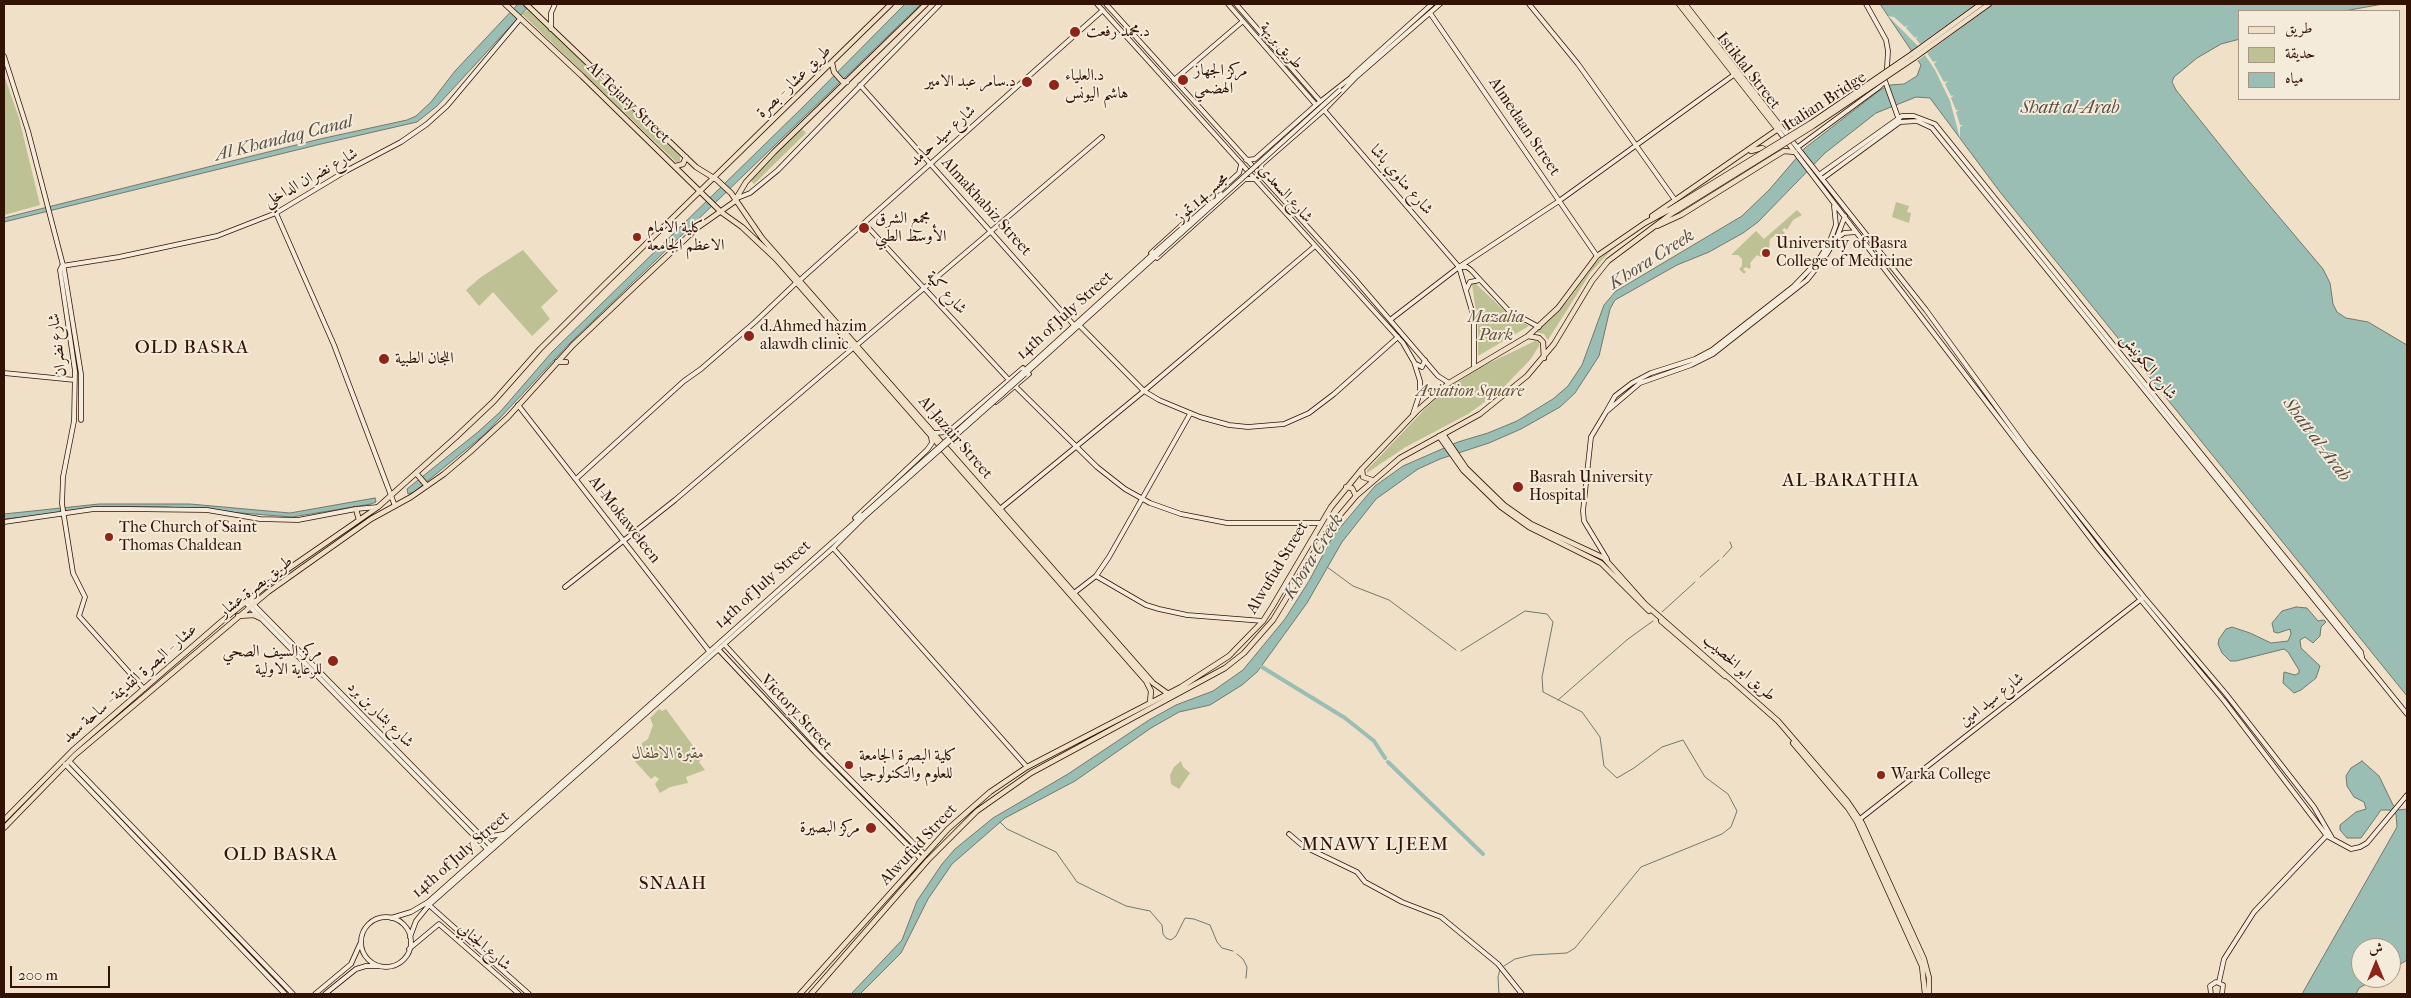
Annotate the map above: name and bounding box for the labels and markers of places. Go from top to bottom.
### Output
place label: د.محمد رفعت [1086,22,1150,42]
marker: د.محمد رفعت [1068,25,1082,39]
place label: مركز الجهاز الهضمي [1194,61,1248,99]
place label: د.العلياء هاشم اليونس [1065,66,1128,104]
place label: د.سامر عبد الامير [925,72,1016,92]
marker: مركز الجهاز الهضمي [1176,73,1190,87]
marker: د.سامر عبد الامير [1020,75,1034,89]
marker: د.العلياء هاشم اليونس [1047,78,1061,92]
place label: مجمع الشرق الأوسط الطبي [875,209,946,247]
place label: كلية الامام الاعظم الجامعة [647,218,724,256]
marker: مجمع الشرق الأوسط الطبي [857,221,871,235]
marker: كلية الامام الاعظم الجامعة [631,231,643,243]
place label: University of Basra College of Medicine [1776,234,1913,272]
marker: University of Basra College of Medicine [1760,247,1772,259]
place label: d.Ahmed hazim alawdh clinic [760,317,867,355]
marker: d.Ahmed hazim alawdh clinic [742,329,756,343]
place label: اللجان الطبية [395,349,454,369]
marker: اللجان الطبية [377,352,391,366]
place label: Basrah University Hospital [1529,468,1653,506]
marker: Basrah University Hospital [1511,480,1525,494]
place label: The Church of Saint Thomas Chaldean [119,518,257,556]
marker: The Church of Saint Thomas Chaldean [103,531,115,543]
place label: مركز السيف الصحي للرعاية الاولية [223,642,322,680]
marker: مركز السيف الصحي للرعاية الاولية [326,654,340,668]
place label: كلية البصرة الجامعة للعلوم والتكنولوجيا [859,746,957,784]
marker: كلية البصرة الجامعة للعلوم والتكنولوجيا [843,759,855,771]
place label: Warka College [1891,765,1991,785]
marker: Warka College [1875,769,1887,781]
place label: مركز البصيرة [800,818,860,838]
marker: مركز البصيرة [864,821,878,835]

